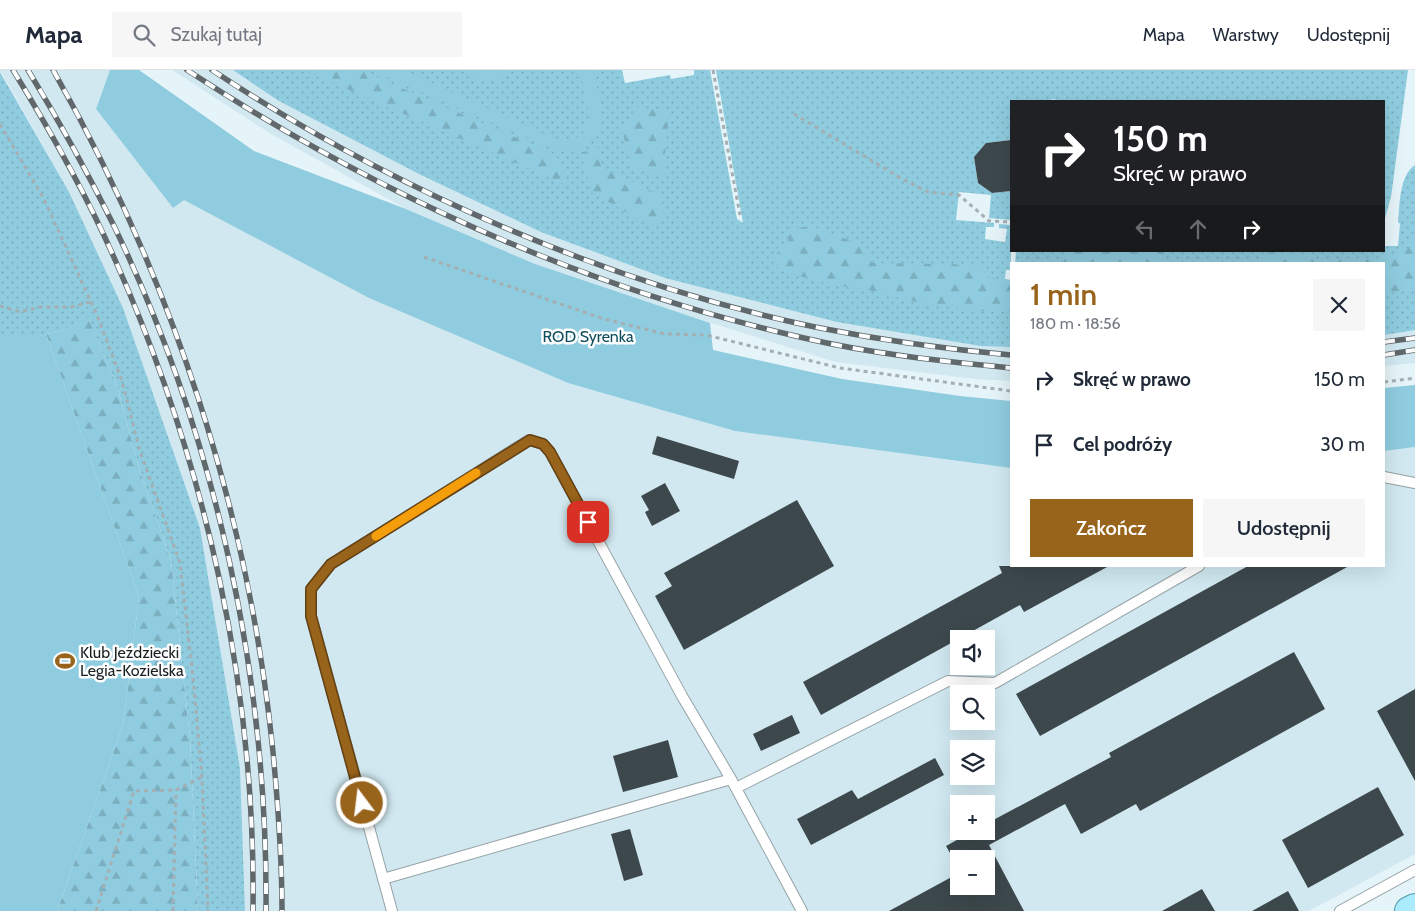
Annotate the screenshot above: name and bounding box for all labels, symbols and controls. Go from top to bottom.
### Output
search box [112,12,462,57]
text: Mapa [25,20,82,49]
icon: search [130,21,158,49]
text: Szukaj tutaj [170,23,262,46]
text: Mapa [1143,24,1185,46]
text: Warstwy [1213,24,1279,46]
text: Udostępnij [1307,24,1390,46]
text: 150 m [1113,117,1208,160]
icon: right [1030,120,1095,185]
text: Skręć w prawo [1113,160,1247,187]
icon: left [1131,215,1159,243]
icon: ahead [1184,215,1212,243]
icon: right [1237,215,1265,243]
text: 1 min [1030,276,1097,313]
button: close [1313,279,1365,331]
text: 180 m · 18:56 [1030,314,1121,333]
park label: ROD Syrenka [542,327,634,346]
icon: right [1030,366,1058,394]
text: Skręć w prawo [1073,368,1191,391]
text: 150 m [1314,368,1365,391]
icon: arrive [1030,431,1058,459]
text: Cel podróży [1073,433,1172,456]
text: 30 m [1321,433,1365,456]
button: Zakończ [1030,499,1193,557]
button: Udostępnij [1203,499,1365,557]
pin [567,501,609,543]
icon: arrive [574,508,602,536]
map controls [950,630,995,895]
button: sound [950,630,995,675]
place label: Klub Jeździecki Legia-Kozielska [80,643,184,680]
sports icon: Klub Jeździecki Legia-Kozielska [54,650,76,672]
button: search [950,685,995,730]
button: layers [950,740,995,785]
position arrow [335,776,387,828]
button: + [950,795,995,840]
button: − [950,850,995,895]

